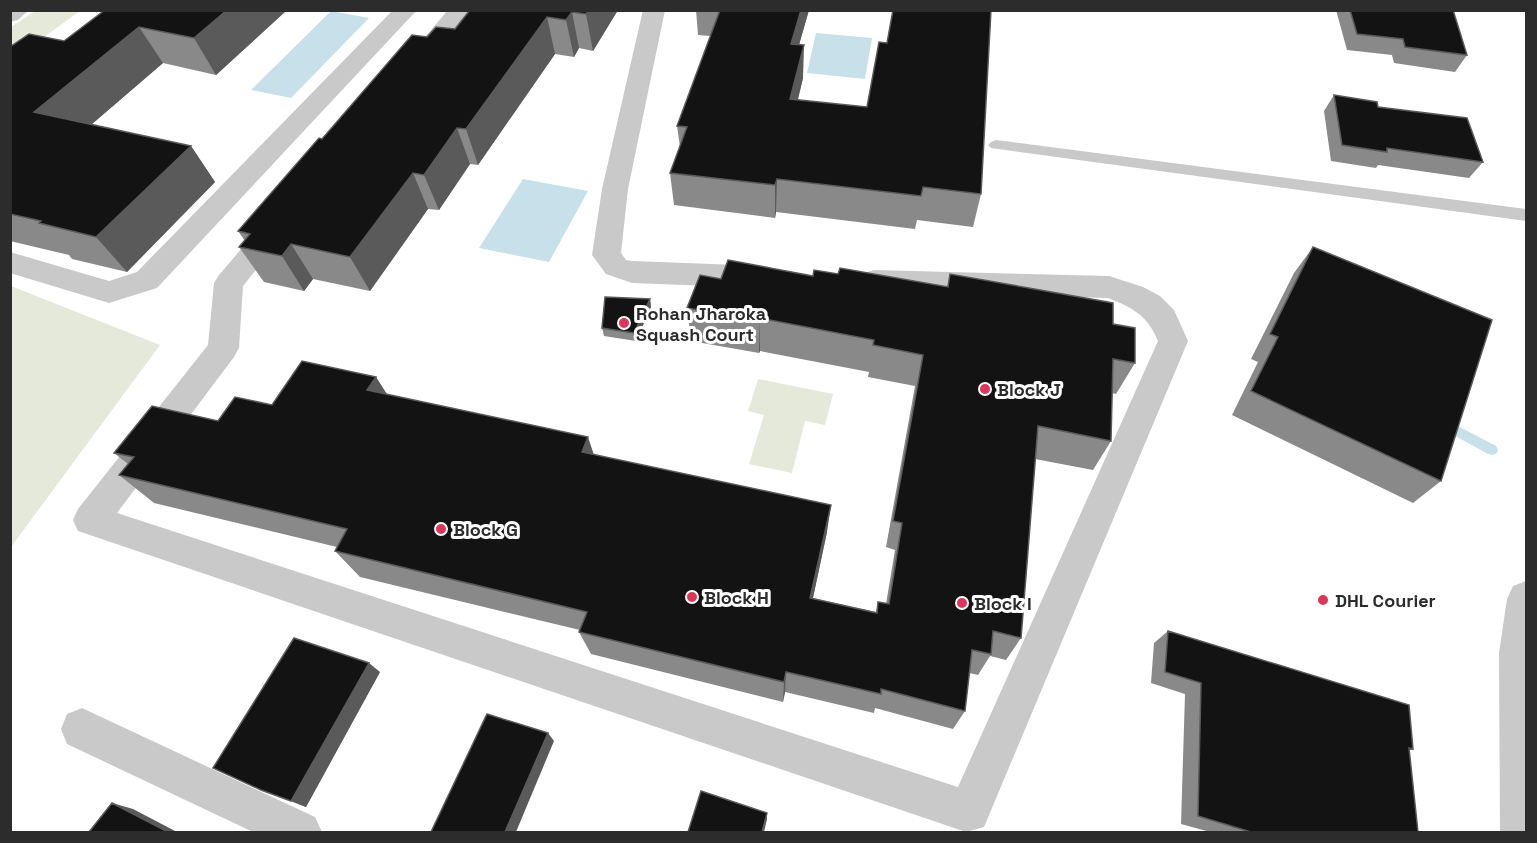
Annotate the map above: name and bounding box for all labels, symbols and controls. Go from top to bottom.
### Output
place label: Rohan Jharoka Squash Court [636,302,767,346]
marker: Rohan Jharoka Squash Court [617,316,631,330]
place label: Block J [997,378,1061,401]
marker: Block J [978,382,992,396]
place label: Block G [453,518,518,541]
marker: Block G [434,522,448,536]
place label: Block H [704,586,769,609]
place label: DHL Courier [1335,589,1436,612]
marker: Block H [685,590,699,604]
place label: Block I [974,592,1032,615]
marker: DHL Courier [1316,593,1330,607]
marker: Block I [955,596,969,610]

